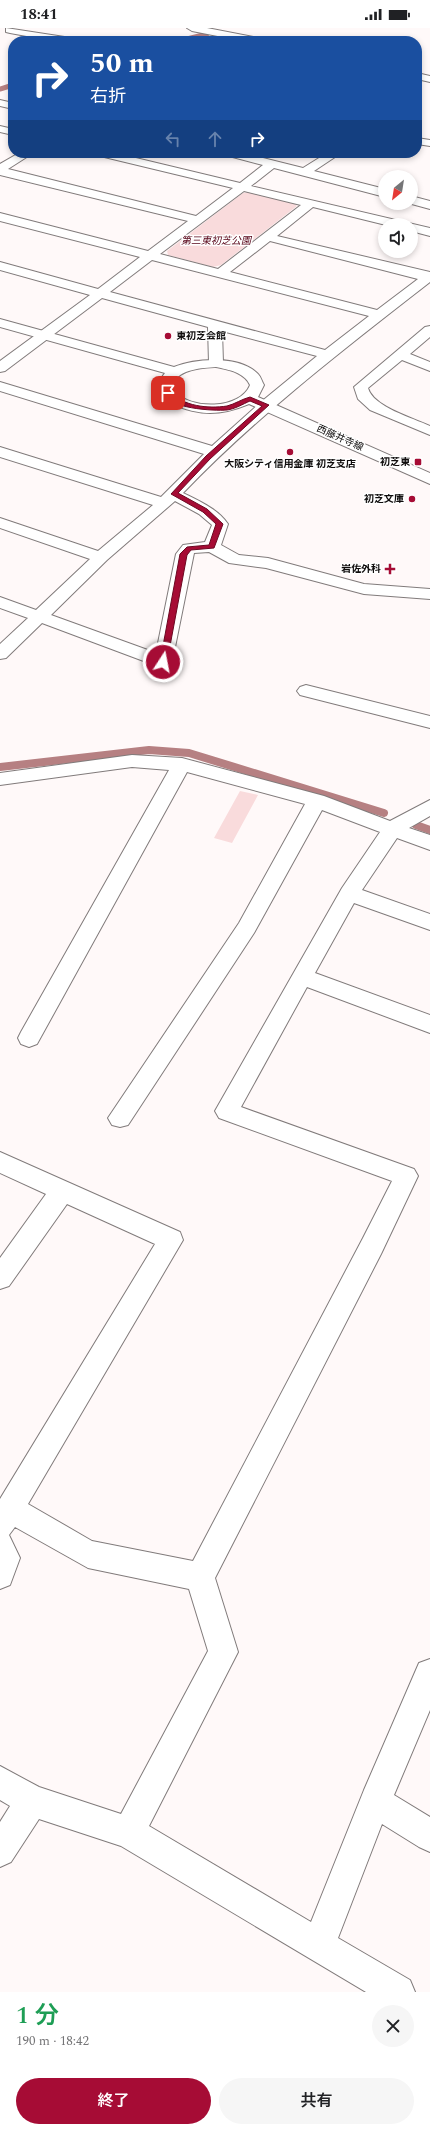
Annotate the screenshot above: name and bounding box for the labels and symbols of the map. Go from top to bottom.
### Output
north arrow [378,170,418,210]
park label: 第三東初芝公園 [181,233,253,249]
place label: 東初芝会館 [176,328,226,344]
marker: 東初芝会館 [163,331,173,341]
pin [151,376,185,410]
street label: 西藤井寺線 [314,421,366,455]
marker: 大阪シティ信用金庫 初芝支店 [285,447,295,457]
place label: 初芝東 [380,454,411,470]
place label: 大阪シティ信用金庫 初芝支店 [224,456,356,472]
marker: 初芝東 [413,457,423,467]
place label: 初芝文庫 [364,491,404,507]
marker: 初芝文庫 [407,494,417,504]
place label: 岩佐外科 [341,561,381,577]
marker: 岩佐外科 [384,563,396,575]
position arrow [142,641,184,683]

